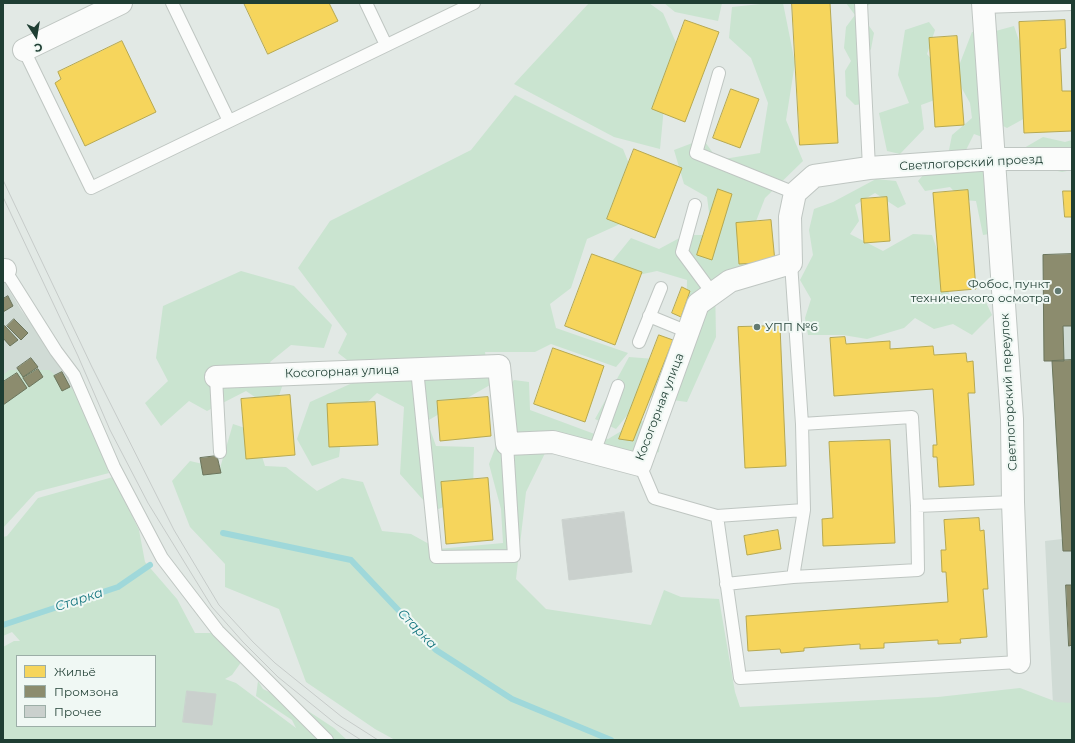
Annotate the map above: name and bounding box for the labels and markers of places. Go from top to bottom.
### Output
place label: Фобос, пункт технического осмотра [911,277,1050,305]
marker: Фобос, пункт технического осмотра [1053,286,1063,296]
place label: УПП №6 [765,320,818,334]
marker: УПП №6 [752,322,762,332]

